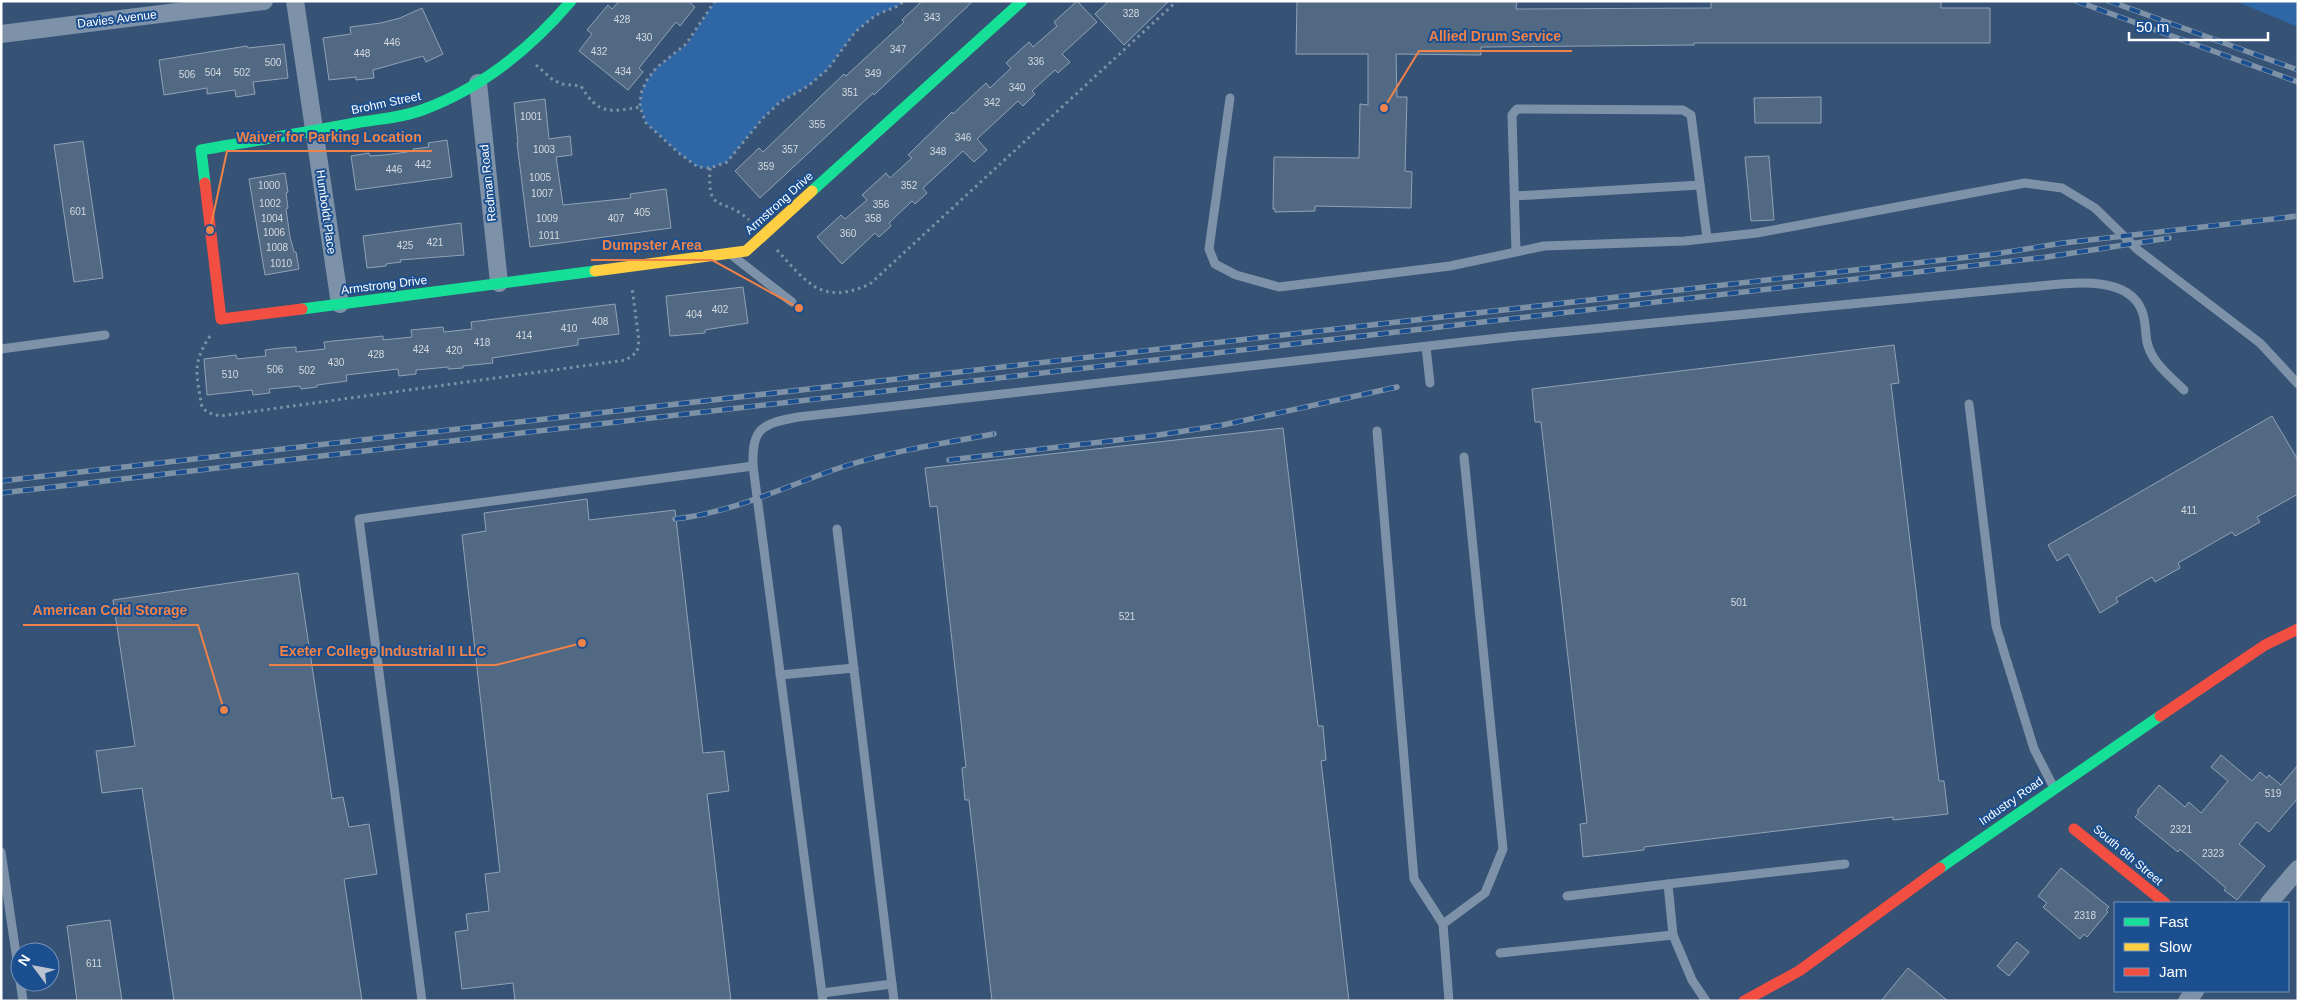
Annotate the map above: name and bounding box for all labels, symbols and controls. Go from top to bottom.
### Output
street label: Davies Avenue [77,7,158,31]
house number: 328 [1123,8,1140,19]
scale bar [2129,10,2268,42]
house number: 343 [924,12,941,23]
house number: 428 [614,14,631,25]
text: 50 m [2136,18,2169,35]
callout: Allied Drum Service [1419,22,1572,51]
text: Allied Drum Service [1429,28,1561,44]
house number: 430 [636,32,653,43]
house number: 446 [384,37,401,48]
house number: 347 [890,44,907,55]
house number: 432 [591,46,608,57]
house number: 448 [354,48,371,59]
house number: 336 [1028,56,1045,67]
house number: 500 [265,57,282,68]
house number: 434 [615,66,632,77]
house number: 504 [205,67,222,78]
house number: 502 [234,67,251,78]
house number: 349 [865,68,882,79]
house number: 506 [179,69,196,80]
house number: 340 [1009,82,1026,93]
house number: 351 [842,87,859,98]
street label: Brohm Street [350,89,423,117]
house number: 342 [984,97,1001,108]
house number: 1001 [520,111,543,122]
house number: 355 [809,119,826,130]
callout: Waiver for Parking Location [227,122,432,151]
text: Waiver for Parking Location [236,129,422,145]
house number: 346 [955,132,972,143]
street label: Redman Road [477,144,499,222]
house number: 1003 [533,144,556,155]
house number: 357 [782,144,799,155]
house number: 348 [930,146,947,157]
house number: 442 [415,159,432,170]
house number: 359 [758,161,775,172]
house number: 446 [386,164,403,175]
street label: Humboldt Place [313,169,339,255]
street label: Armstrong Drive [742,169,816,237]
house number: 1005 [529,172,552,183]
house number: 1000 [258,180,281,191]
house number: 352 [901,180,918,191]
house number: 1007 [531,188,554,199]
house number: 1002 [259,198,282,209]
house number: 356 [873,199,890,210]
house number: 601 [70,206,87,217]
house number: 405 [634,207,651,218]
house number: 1004 [261,213,284,224]
house number: 1009 [536,213,559,224]
house number: 407 [608,213,625,224]
house number: 358 [865,213,882,224]
house number: 1006 [263,227,286,238]
house number: 360 [840,228,857,239]
house number: 1011 [538,230,560,241]
callout: Dumpster Area [591,231,712,260]
house number: 421 [427,237,444,248]
text: Dumpster Area [602,237,702,253]
house number: 425 [397,240,414,251]
house number: 1008 [266,242,289,253]
house number: 1010 [270,258,293,269]
street label: Armstrong Drive [340,273,428,297]
house number: 402 [712,304,729,315]
house number: 404 [686,309,703,320]
house number: 408 [592,316,609,327]
house number: 410 [561,323,578,334]
house number: 414 [516,330,533,341]
house number: 418 [474,337,491,348]
house number: 424 [413,344,430,355]
house number: 420 [446,345,463,356]
house number: 428 [368,349,385,360]
house number: 430 [328,357,345,368]
house number: 506 [267,364,284,375]
house number: 502 [299,365,316,376]
house number: 510 [222,369,239,380]
house number: 411 [2181,505,2197,516]
callout: American Cold Storage [23,596,198,625]
house number: 501 [1731,597,1748,608]
text: American Cold Storage [33,602,188,618]
house number: 521 [1119,611,1136,622]
callout: Exeter College Industrial II LLC [269,636,496,665]
text: Exeter College Industrial II LLC [280,643,486,659]
street label: Industry Road [1976,774,2046,828]
house number: 519 [2265,788,2282,799]
street label: South 6th Street [2090,822,2166,889]
house number: 2321 [2170,824,2193,835]
house number: 2323 [2202,848,2225,859]
legend [2114,902,2289,992]
house number: 2318 [2074,910,2097,921]
text: Fast [2159,913,2189,930]
text: Slow [2159,938,2192,955]
north arrow [10,942,60,992]
text: N [15,952,33,969]
house number: 611 [86,958,102,969]
text: Jam [2159,963,2187,980]

